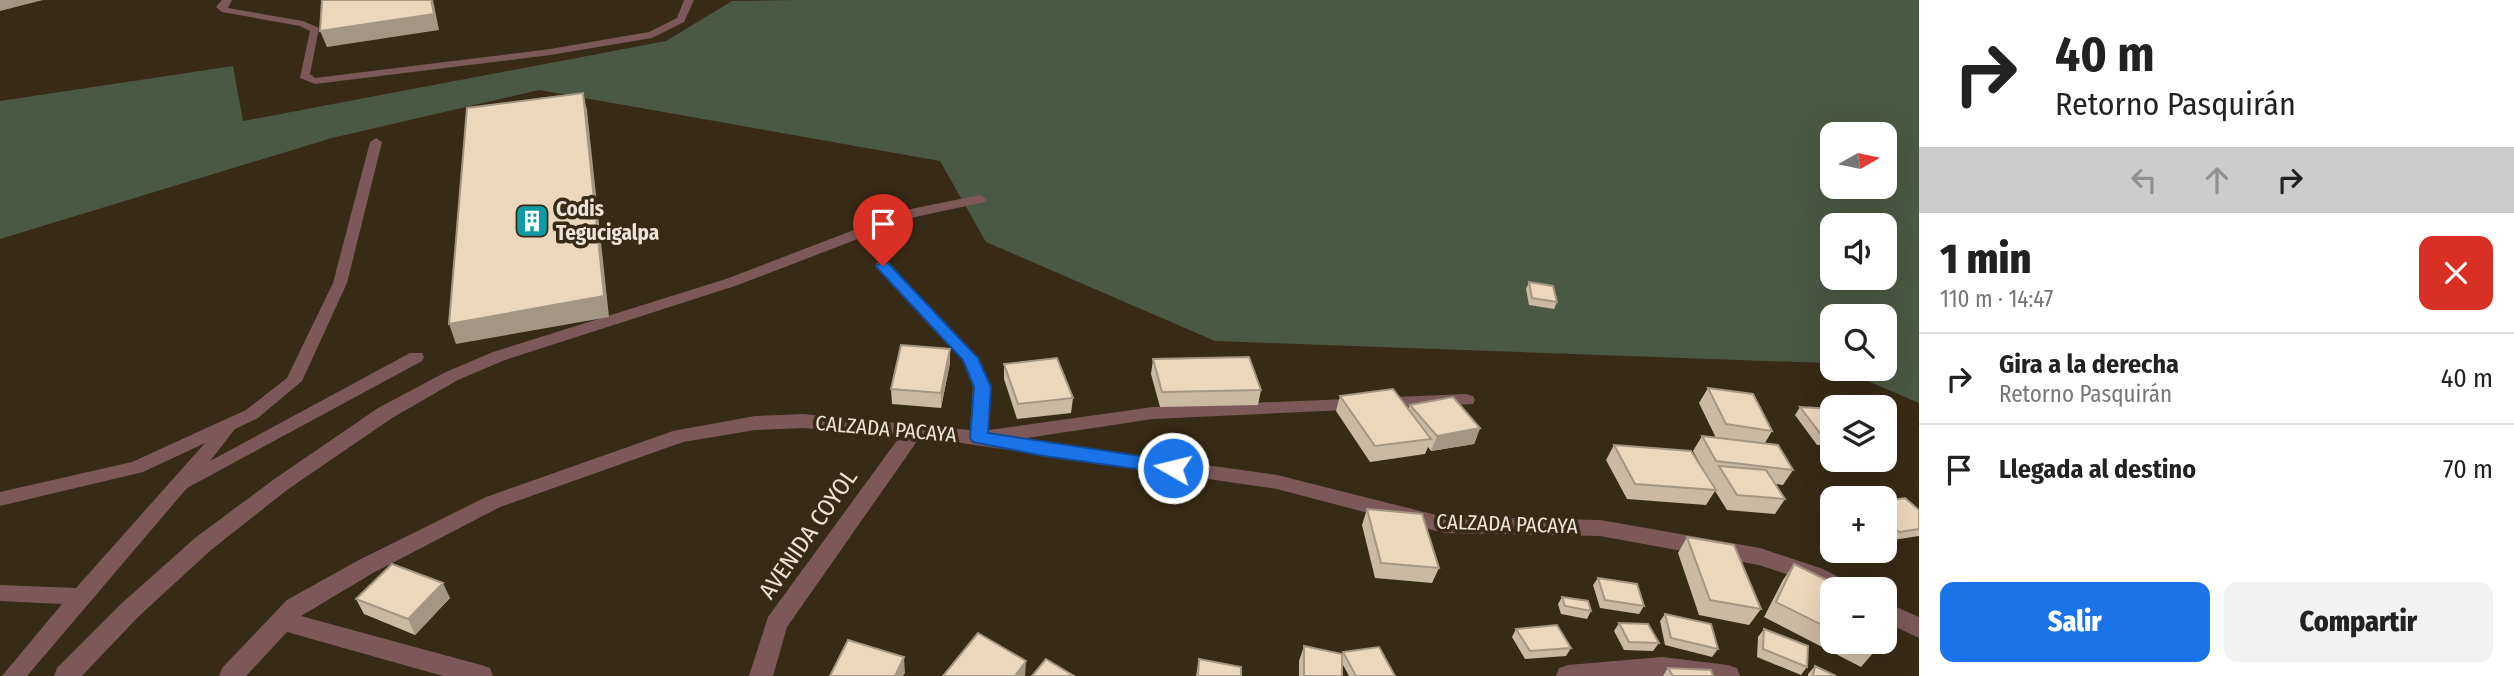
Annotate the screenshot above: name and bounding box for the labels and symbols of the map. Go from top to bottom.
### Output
north arrow [1820,122,1897,200]
pin [853,194,913,266]
place label: Codis Tegucigalpa [556,196,659,246]
building icon: Codis Tegucigalpa [513,202,551,240]
street label: CALZADA PACAYA [814,410,958,448]
position arrow [1136,431,1210,505]
street label: AVENIDA COYOL [753,464,863,604]
street label: CALZADA PACAYA [1436,509,1578,539]

